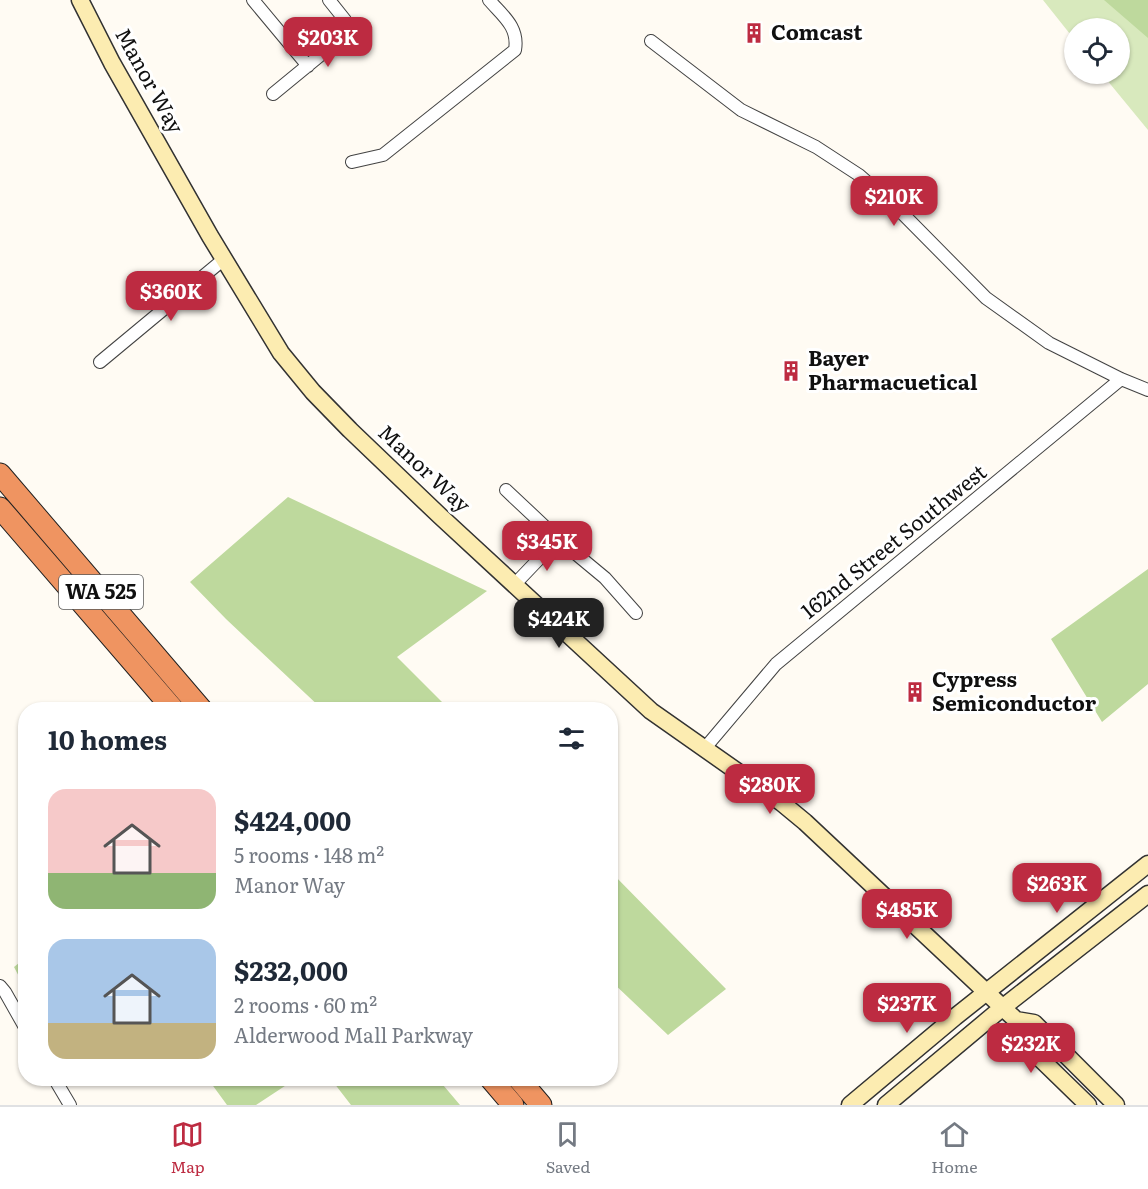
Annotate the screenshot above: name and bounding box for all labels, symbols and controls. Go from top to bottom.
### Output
place label: Comcast [771,15,863,46]
pin: $203K [286,17,370,68]
map controls [1064,18,1130,84]
button: locate [1064,18,1130,84]
street label: Manor Way [109,21,193,139]
text: $203K [297,21,359,51]
building icon: Comcast [742,21,766,45]
pin: $210K [852,176,936,227]
text: $210K [865,180,923,210]
pin: $360K [129,271,213,322]
text: $360K [140,275,202,305]
place label: Bayer Pharmacuetical [808,341,978,396]
building icon: Bayer Pharmacuetical [779,359,803,383]
street label: Manor Way [372,416,480,519]
street label: 162nd Street Southwest [793,455,992,625]
pin: $345K [505,521,589,572]
text: $345K [516,525,578,555]
road number: WA 525 [59,575,143,609]
pin: $424K [517,598,601,649]
text: $424K [528,602,590,632]
place label: Cypress Semiconductor [932,662,1097,717]
building icon: Cypress Semiconductor [903,680,927,704]
text: 10 homes [48,719,167,758]
icon: filters [555,722,588,755]
pin: $280K [728,764,812,815]
text: $280K [739,768,801,798]
text: $424,000 [234,800,351,839]
icon: home [96,813,168,885]
text: 5 rooms · 148 m² [234,839,384,869]
pin: $263K [1015,863,1099,914]
text: $263K [1026,867,1088,897]
text: Manor Way [234,869,345,899]
pin: $485K [865,889,949,940]
text: $485K [876,893,938,923]
text: $232,000 [234,950,348,989]
icon: home [96,963,168,1035]
pin: $237K [865,983,949,1034]
text: $237K [877,987,937,1017]
text: 2 rooms · 60 m² [234,989,377,1019]
text: Alderwood Mall Parkway [234,1019,473,1049]
pin: $232K [989,1023,1073,1074]
text: $232K [1001,1027,1061,1057]
tab: Map [171,1118,205,1178]
tab: Saved [546,1118,590,1178]
tab: Home [931,1118,977,1178]

